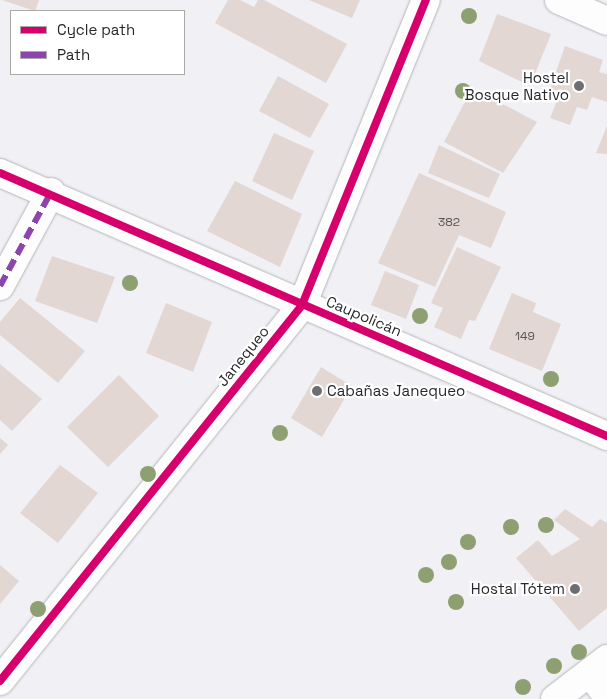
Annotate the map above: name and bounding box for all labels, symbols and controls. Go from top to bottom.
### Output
legend [10,10,185,75]
text: Cycle path [57,20,135,39]
text: Path [57,45,90,64]
place label: Hostel Bosque Nativo [465,68,569,103]
marker: Hostel Bosque Nativo [573,80,585,92]
house number: 382 [438,216,460,230]
street label: Caupolicán [324,292,404,340]
street label: Janequeo [213,322,273,390]
house number: 149 [515,330,535,344]
place label: Cabañas Janequeo [327,382,465,400]
marker: Cabañas Janequeo [311,385,323,397]
place label: Hostal Tótem [470,580,565,598]
marker: Hostal Tótem [569,583,581,595]

